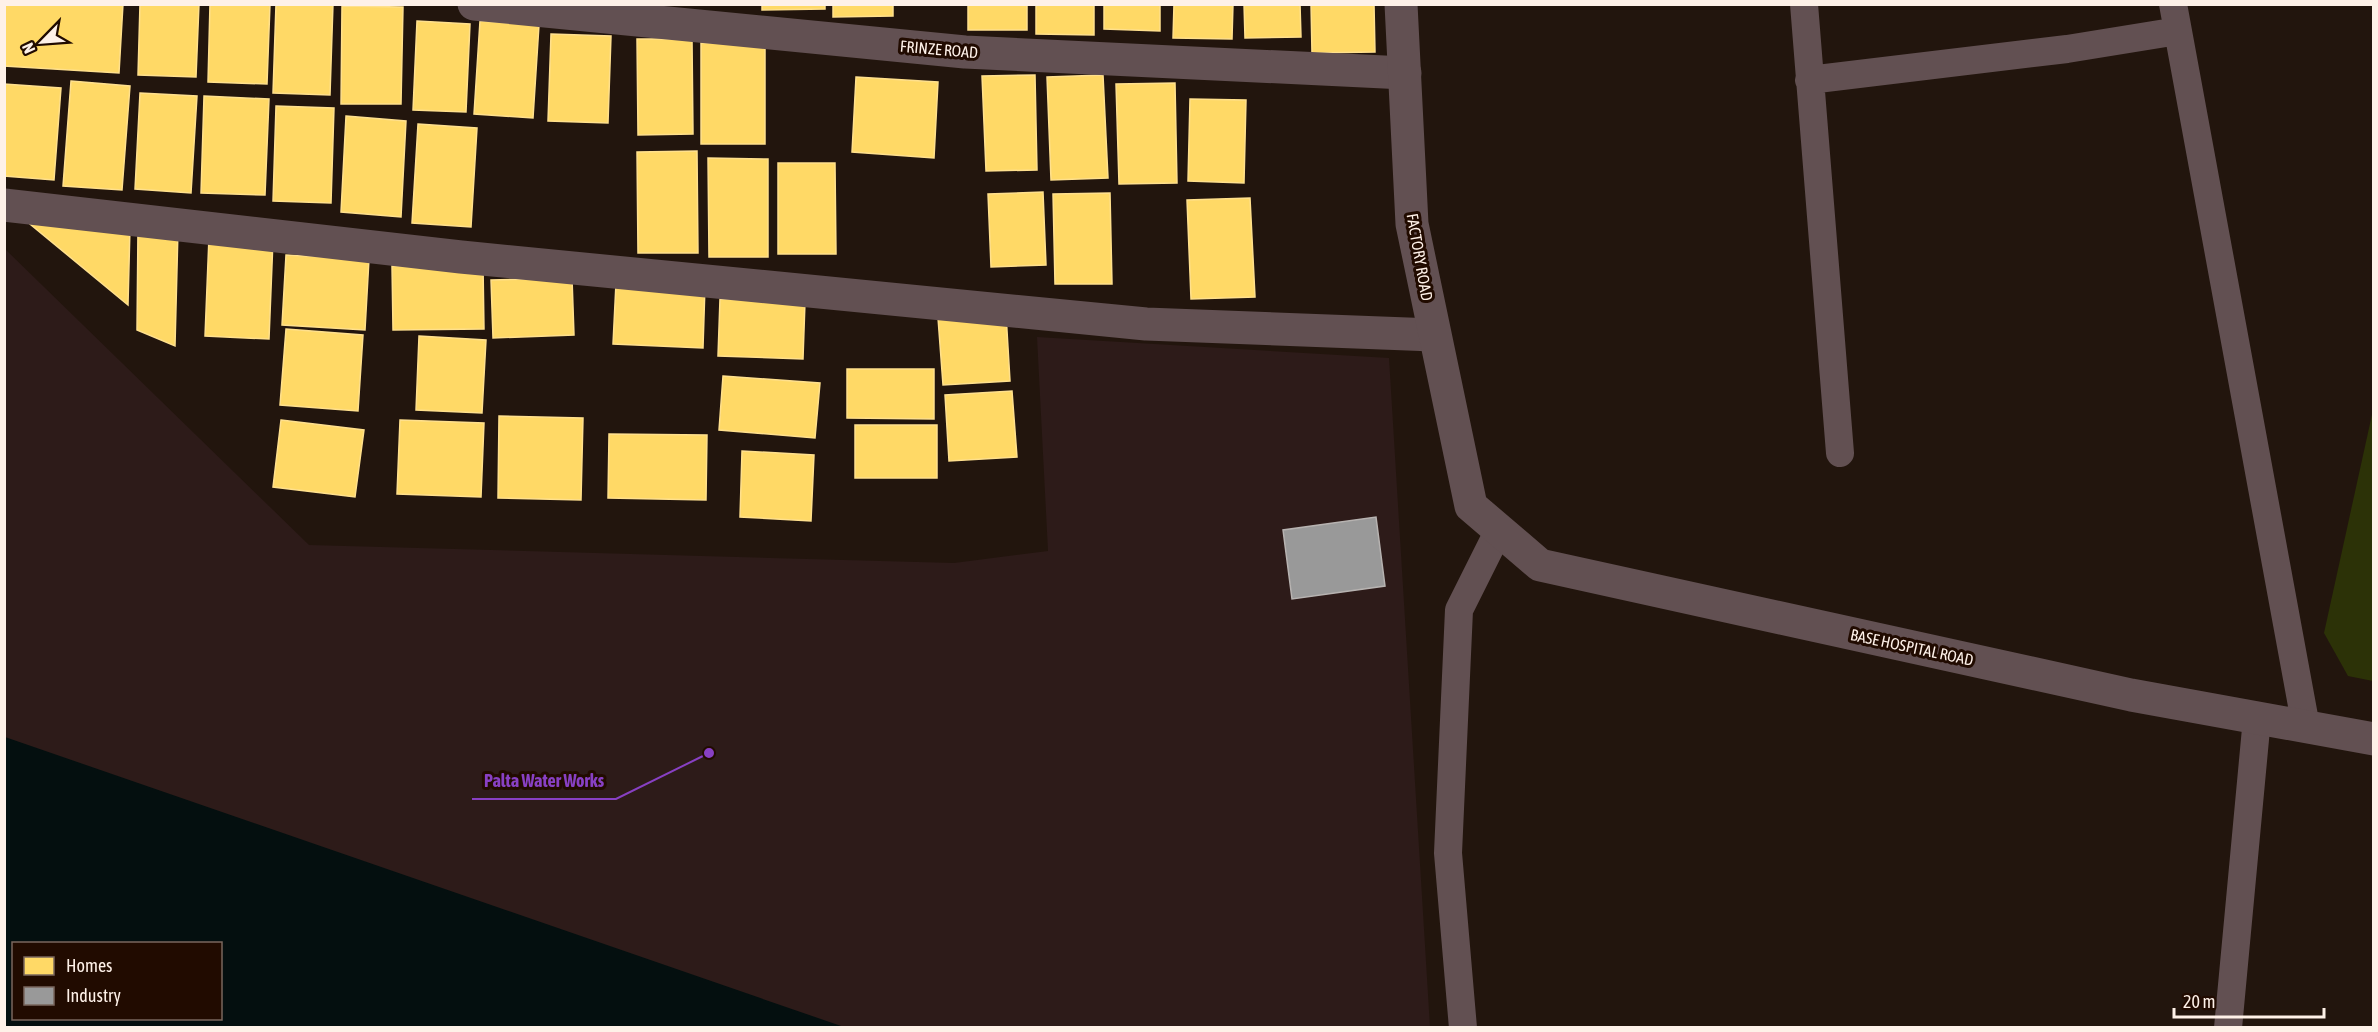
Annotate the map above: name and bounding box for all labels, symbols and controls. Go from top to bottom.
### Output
north arrow [12,12,72,72]
street label: FRINZE ROAD [899,37,979,61]
text: N [18,40,39,56]
street label: FACTORY ROAD [1403,212,1437,302]
street label: BASE HOSPITAL ROAD [1849,625,1975,669]
callout: Palta Water Works [472,763,616,799]
text: Palta Water Works [484,770,605,791]
legend [12,942,222,1020]
text: Homes [66,955,112,976]
scale bar [2174,981,2324,1019]
text: Industry [66,985,121,1006]
text: 20 m [2183,991,2215,1012]

